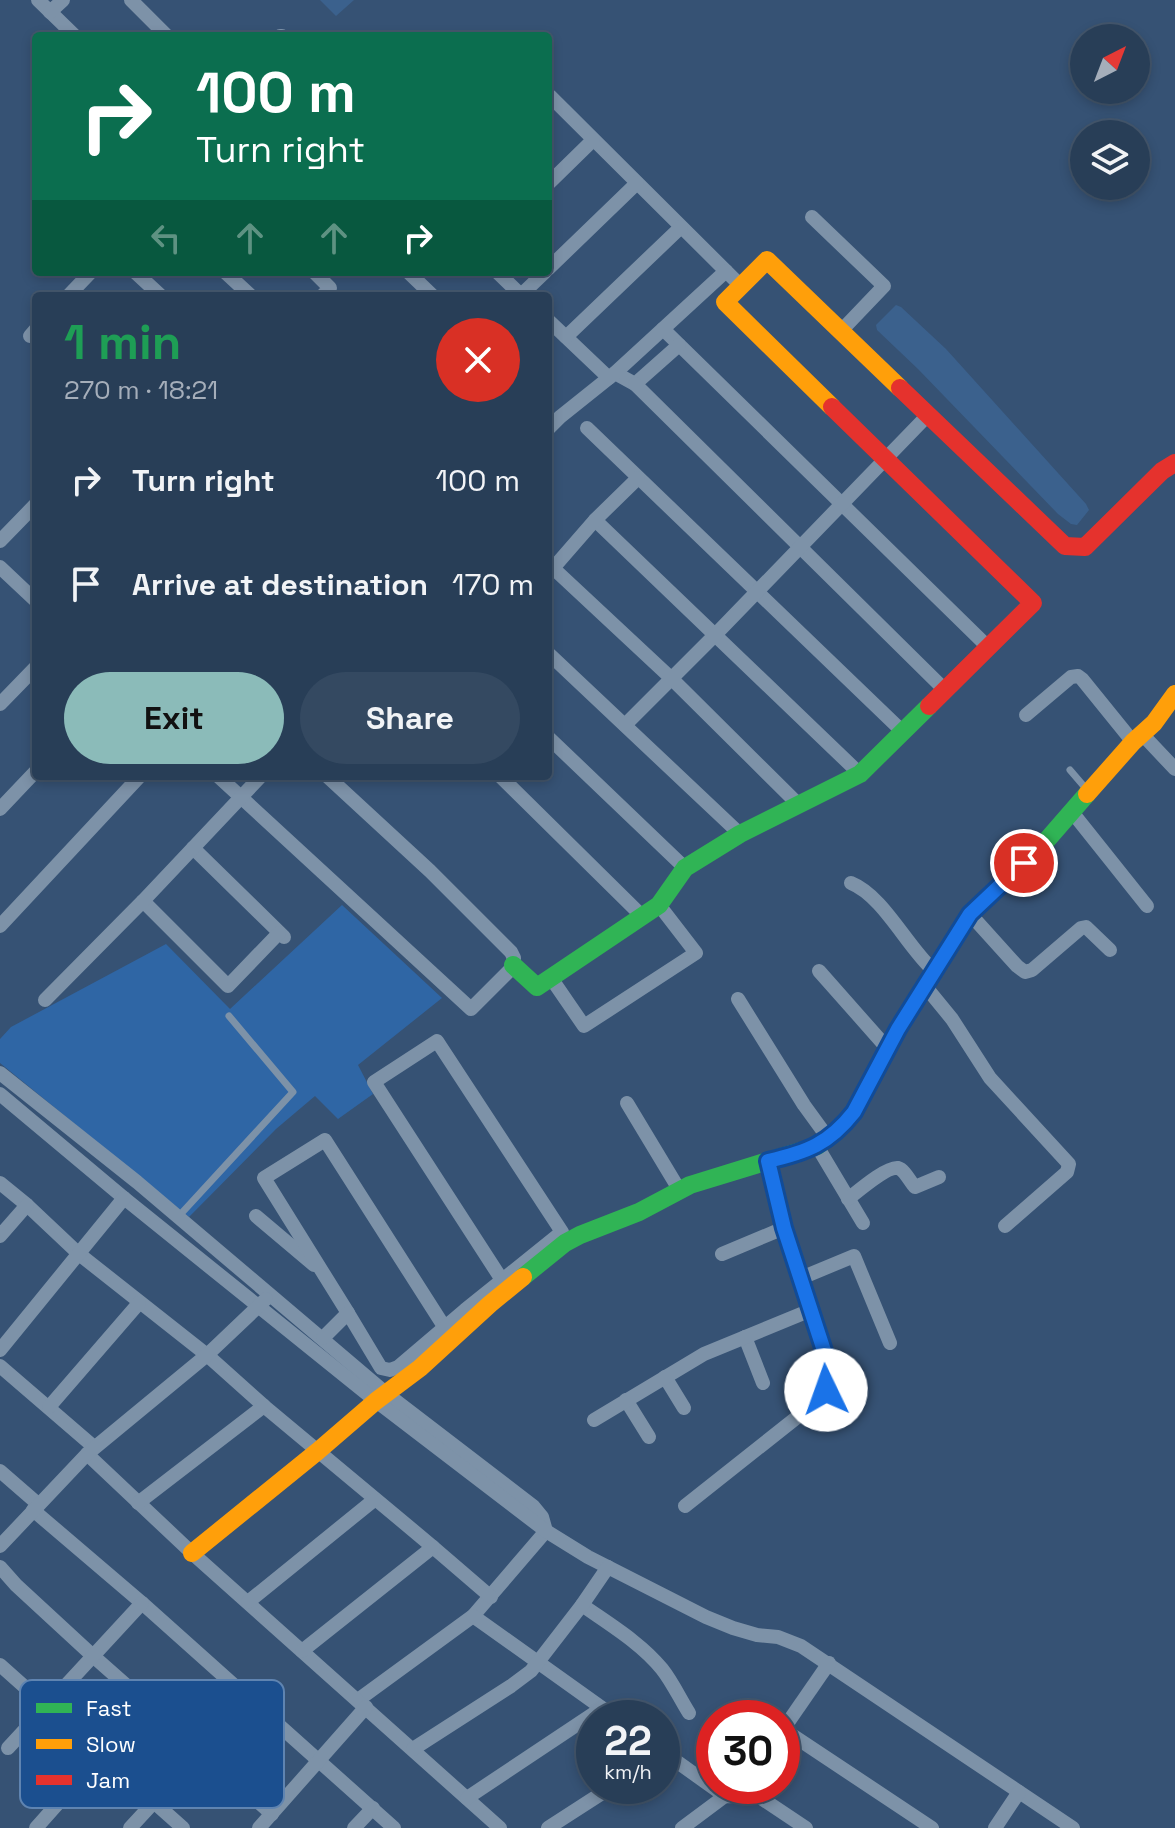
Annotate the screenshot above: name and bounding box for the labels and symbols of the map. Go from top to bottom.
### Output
north arrow [1070,24,1150,104]
pin [990,829,1058,897]
position arrow [784,1348,868,1432]
legend [20,1680,284,1808]
text: Fast [86,1694,132,1722]
speed limit sign: 30 [696,1700,800,1804]
text: Slow [86,1730,136,1758]
text: Jam [86,1766,130,1794]

